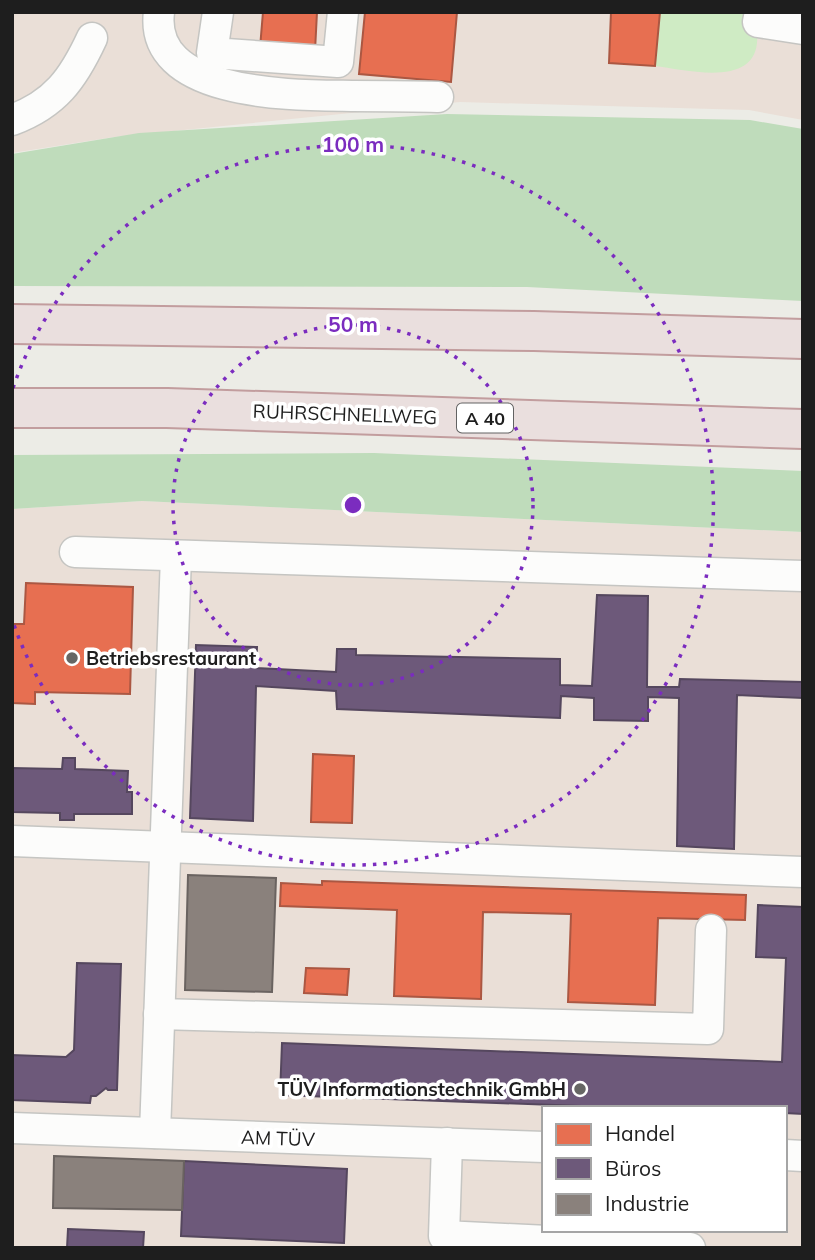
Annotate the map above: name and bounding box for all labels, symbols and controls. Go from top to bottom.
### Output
text: 100 m [322,131,384,157]
text: 50 m [328,311,378,337]
street label: RUHRSCHNELLWEG [252,399,438,429]
road number: A 40 [457,404,513,432]
centre of rings [341,493,365,517]
place label: Betriebsrestaurant [86,646,256,670]
marker: Betriebsrestaurant [64,650,80,666]
place label: TÜV Informationstechnik GmbH [278,1077,566,1101]
marker: TÜV Informationstechnik GmbH [572,1081,588,1097]
legend [542,1106,787,1232]
text: Handel [605,1120,675,1146]
street label: AM TÜV [241,1125,316,1151]
text: Büros [605,1155,661,1181]
text: Industrie [605,1190,689,1216]

